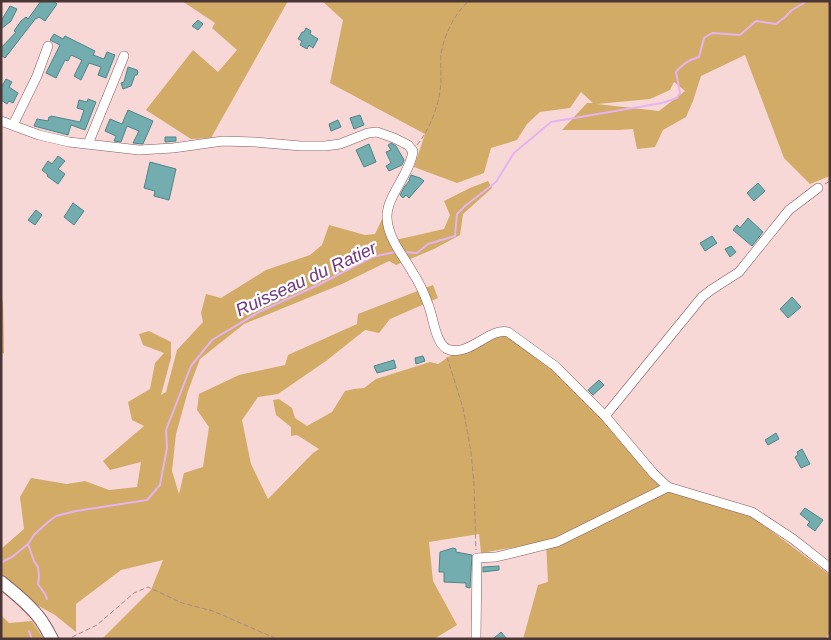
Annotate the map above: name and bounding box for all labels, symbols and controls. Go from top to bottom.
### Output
water label: Ruisseau du Ratier [232,237,380,320]

